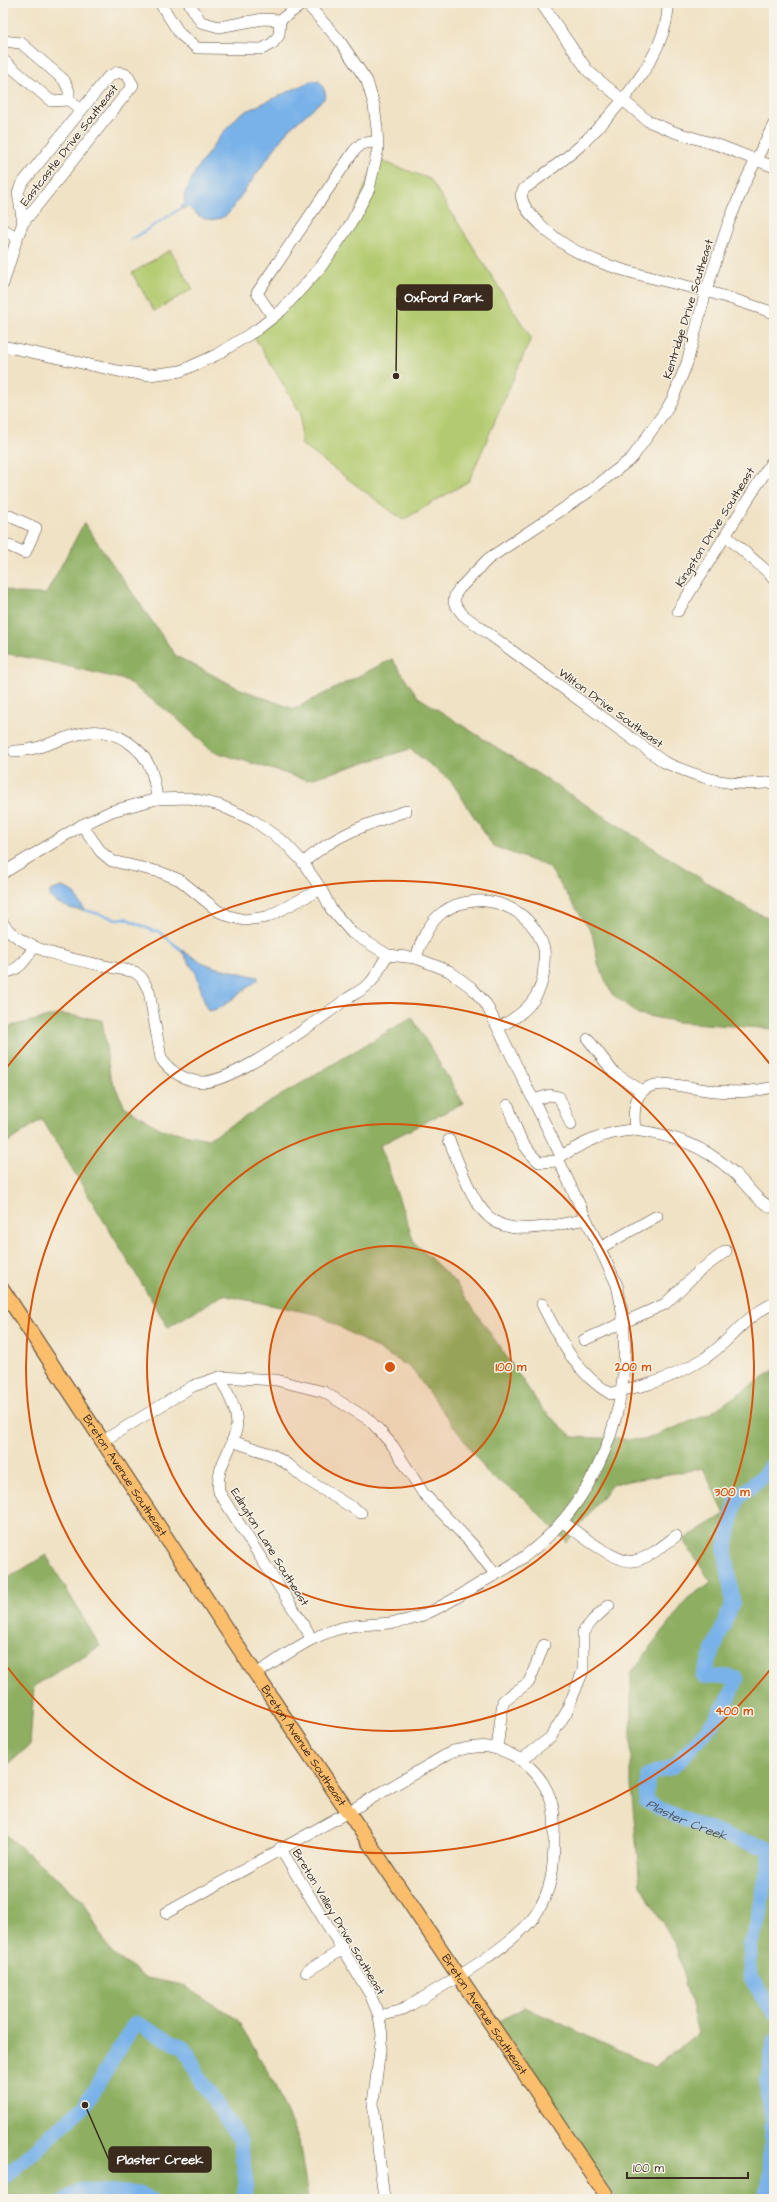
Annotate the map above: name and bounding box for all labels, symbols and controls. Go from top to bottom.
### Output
street label: Eastcastle Drive Southeast [16,81,122,210]
street label: Kentridge Drive Southeast [659,237,719,381]
callout: Oxford Park [397,285,492,310]
text: Oxford Park [405,289,484,307]
street label: Kingston Drive Southeast [672,464,760,591]
street label: Wilton Drive Southeast [555,665,667,752]
text: 100 m [496,1359,527,1376]
text: 200 m [614,1359,652,1376]
centre of rings [383,1360,397,1374]
street label: Breton Avenue Southeast [78,1411,171,1540]
text: 300 m [713,1484,750,1501]
street label: Edington Lane Southeast [225,1485,313,1610]
street label: Breton Avenue Southeast [257,1682,350,1810]
text: 400 m [715,1703,753,1720]
water label: Plaster Creek [643,1795,731,1846]
street label: Breton Valley Drive Southeast [287,1846,389,1999]
street label: Breton Avenue Southeast [437,1951,531,2079]
callout: Plaster Creek [109,2147,211,2172]
text: Plaster Creek [117,2151,204,2169]
scale bar [627,2154,748,2180]
text: 100 m [633,2160,664,2177]

